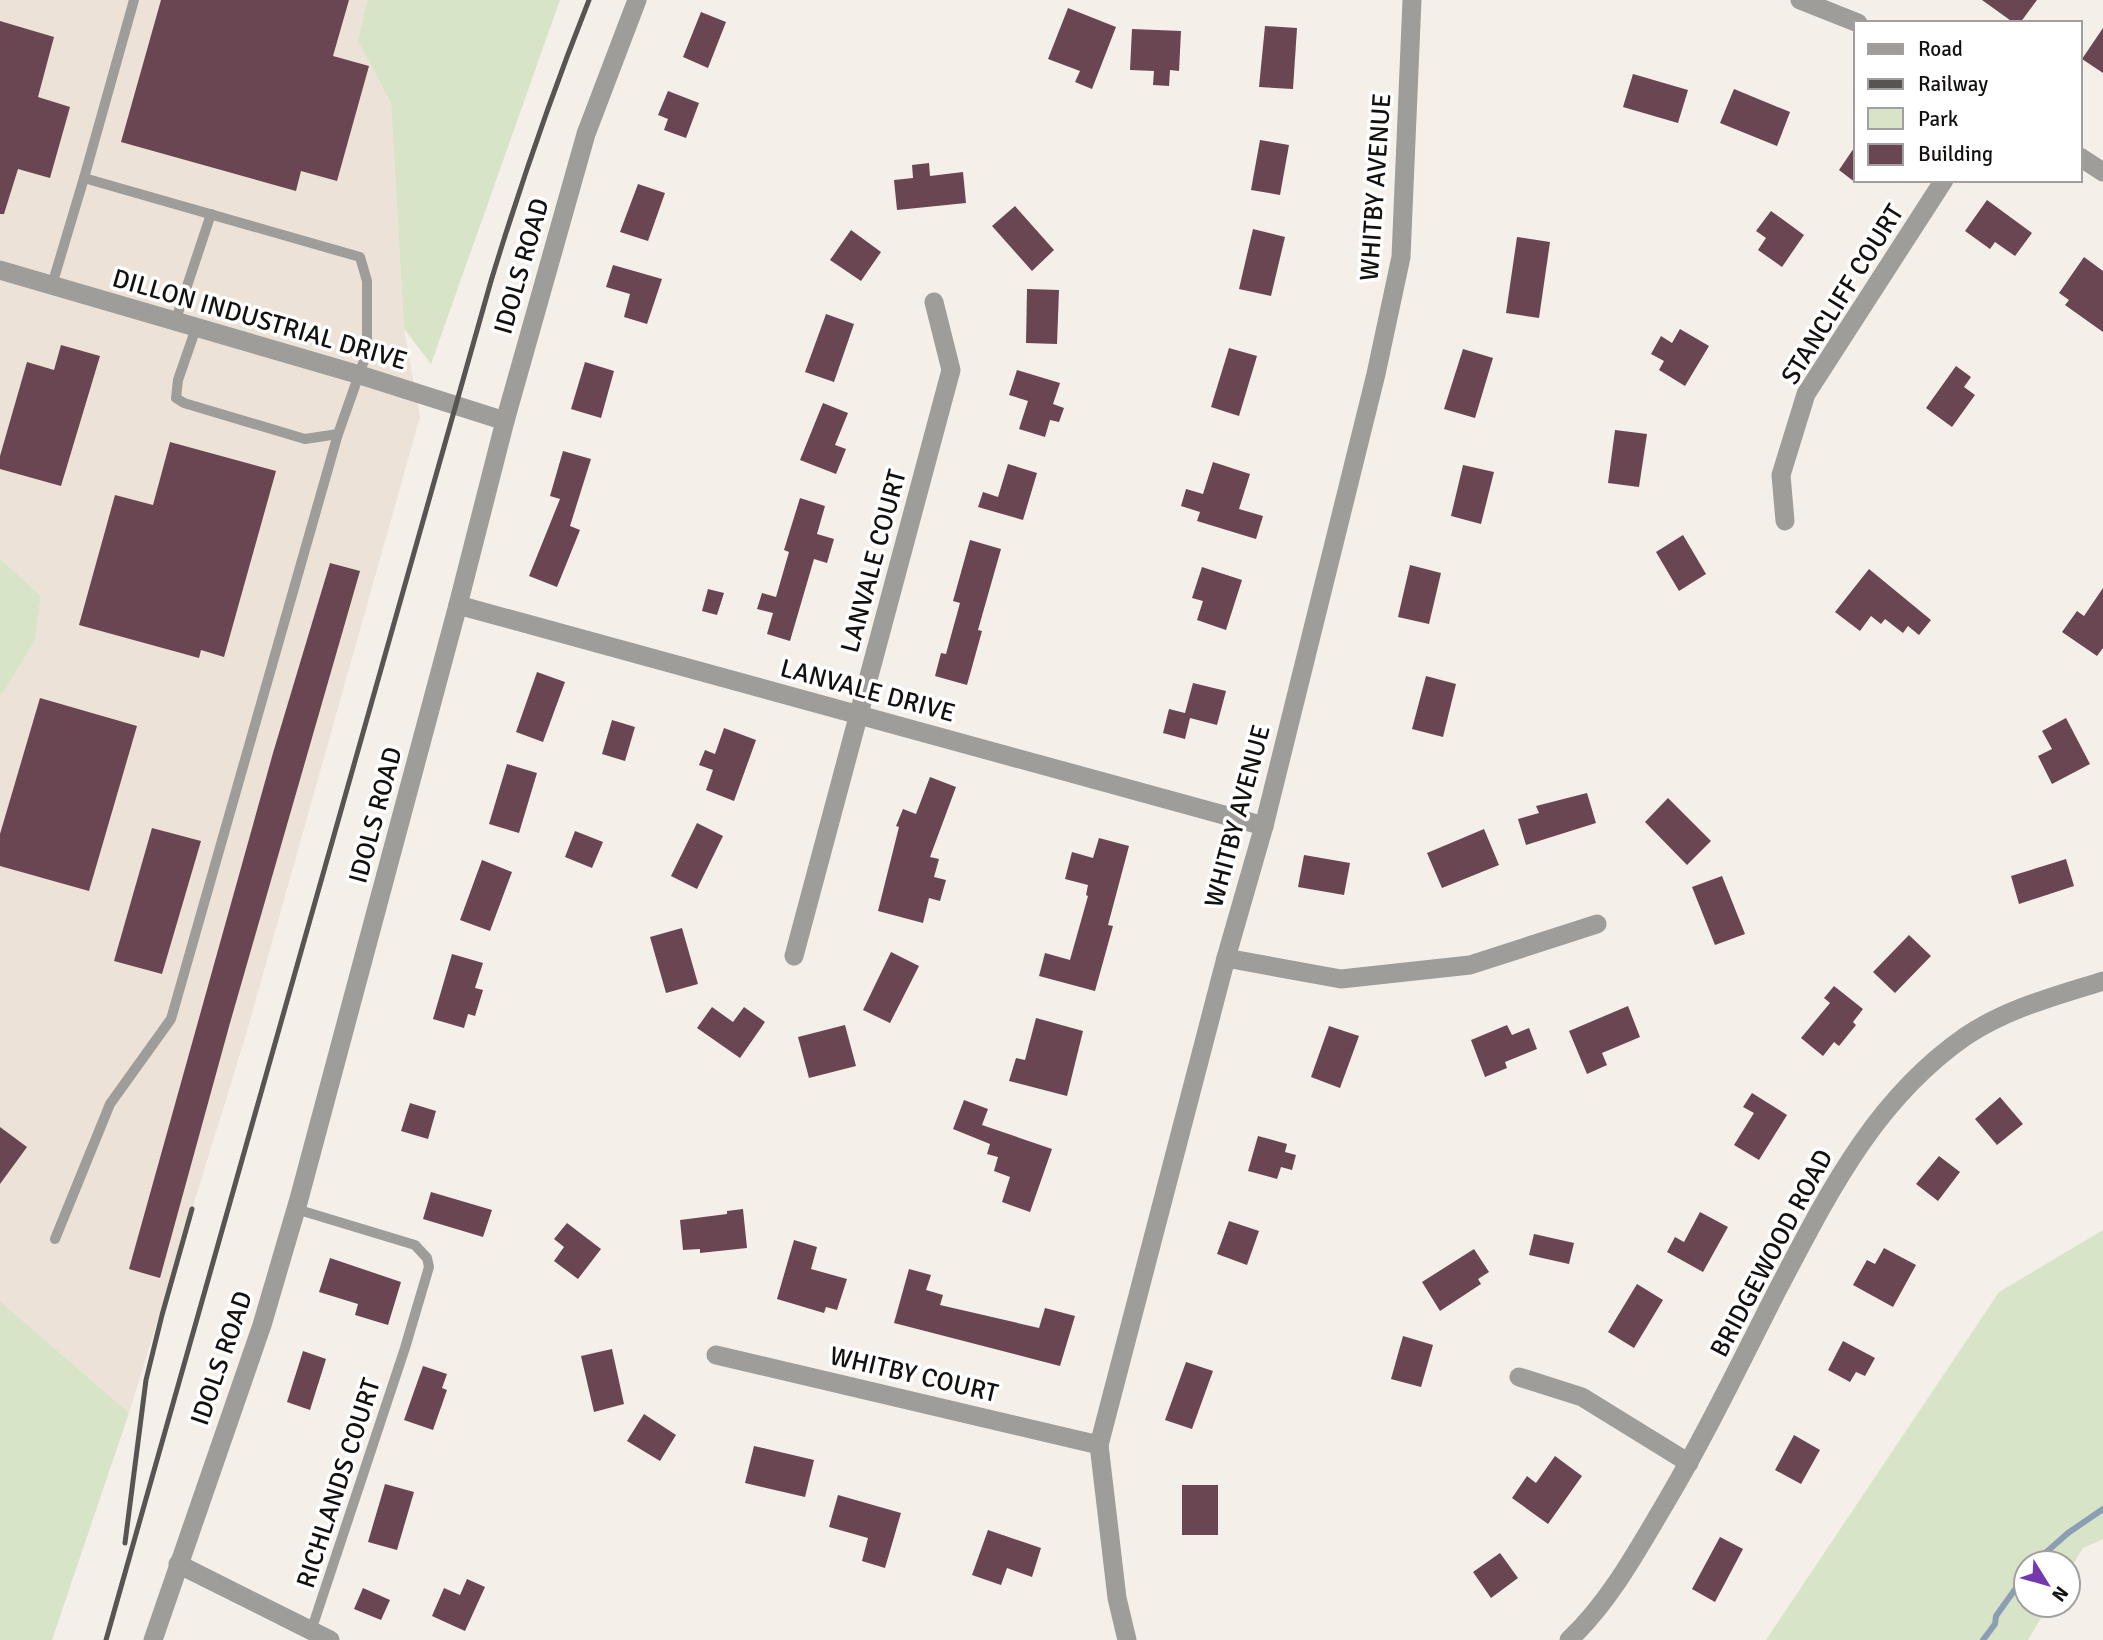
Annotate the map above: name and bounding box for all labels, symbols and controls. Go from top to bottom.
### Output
legend [1854,21,2082,182]
text: Road [1918,36,1963,62]
text: Railway [1918,71,1988,97]
street label: WHITBY AVENUE [1353,92,1399,282]
text: Park [1918,106,1959,132]
text: Building [1918,141,1993,167]
street label: IDOLS ROAD [487,195,557,338]
street label: STANCLIFF COURT [1775,199,1911,390]
street label: DILLON INDUSTRIAL DRIVE [109,263,411,377]
street label: LANVALE COURT [834,466,914,656]
street label: LANVALE DRIVE [777,652,959,730]
street label: WHITBY AVENUE [1198,721,1278,911]
street label: IDOLS ROAD [342,744,410,887]
street label: BRIDGEWOOD ROAD [1704,1144,1840,1363]
street label: IDOLS ROAD [184,1287,260,1430]
street label: WHITBY COURT [826,1340,1001,1410]
street label: RICHLANDS COURT [290,1374,388,1592]
north arrow [2012,1549,2082,1619]
text: N [2046,1581,2073,1606]

